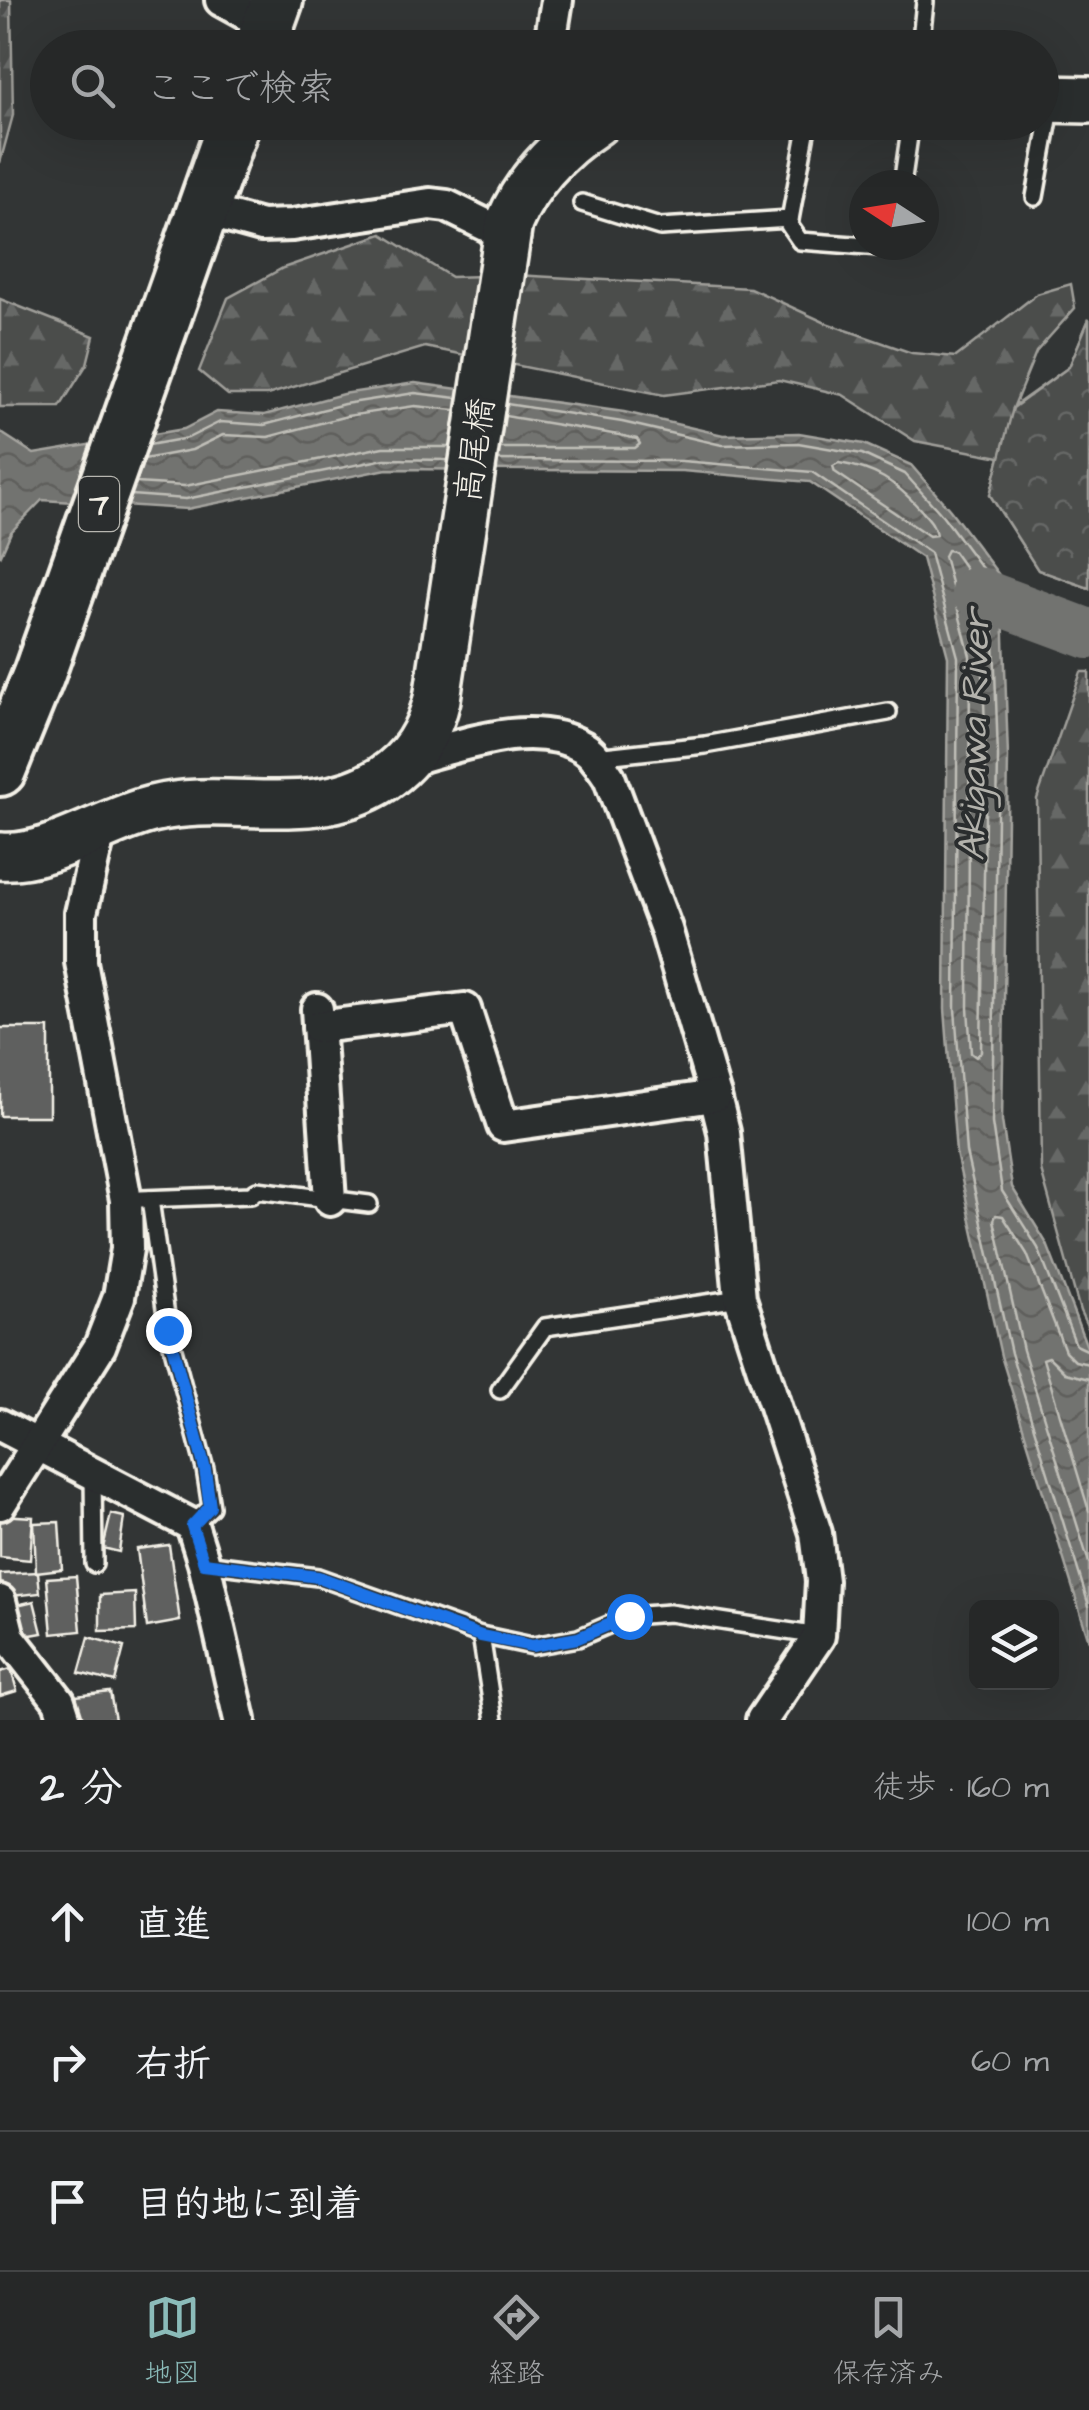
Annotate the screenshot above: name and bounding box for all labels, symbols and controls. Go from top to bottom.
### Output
search box [30,30,1059,140]
icon: search [65,58,120,113]
text: ここで検索 [145,63,335,115]
north arrow [849,170,939,260]
street label: 高尾橋 [444,395,507,506]
road number: 7 [79,477,119,531]
water label: Akigawa River [947,605,1004,861]
route end [146,1308,192,1354]
route start [607,1594,653,1640]
map controls [969,1600,1059,1690]
button: layers [969,1600,1059,1690]
text: 2 分 [40,1760,123,1818]
text: 徒歩 · 160 m [873,1765,1049,1810]
icon: ahead [40,1894,95,1949]
text: 直進 [135,1899,211,1951]
text: 100 m [967,1899,1049,1944]
icon: right [40,2034,95,2089]
text: 右折 [135,2039,211,2091]
text: 60 m [971,2039,1049,2084]
icon: arrive [40,2174,95,2229]
text: 目的地に到着 [135,2179,363,2231]
tab: 地図 [144,2290,200,2393]
tab: 経路 [488,2290,545,2393]
tab: 保存済み [833,2290,945,2393]

